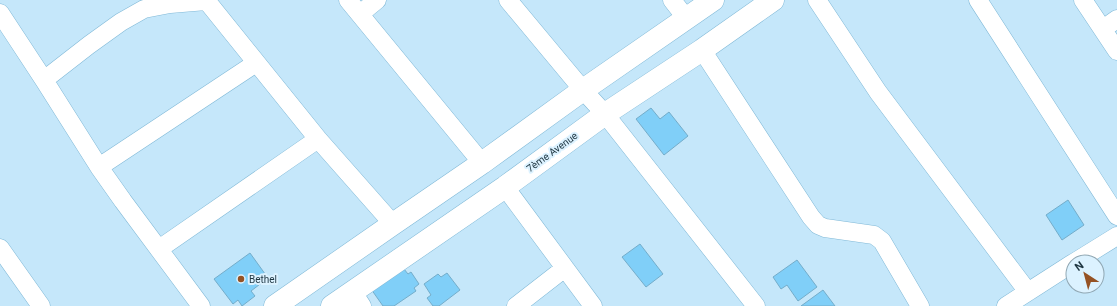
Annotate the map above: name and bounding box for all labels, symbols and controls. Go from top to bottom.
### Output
street label: 7ème Avenue [524,130,580,174]
north arrow [1065,254,1105,294]
text: N [1072,259,1087,274]
marker: Bethel [236,274,246,284]
place label: Bethel [249,274,277,285]

